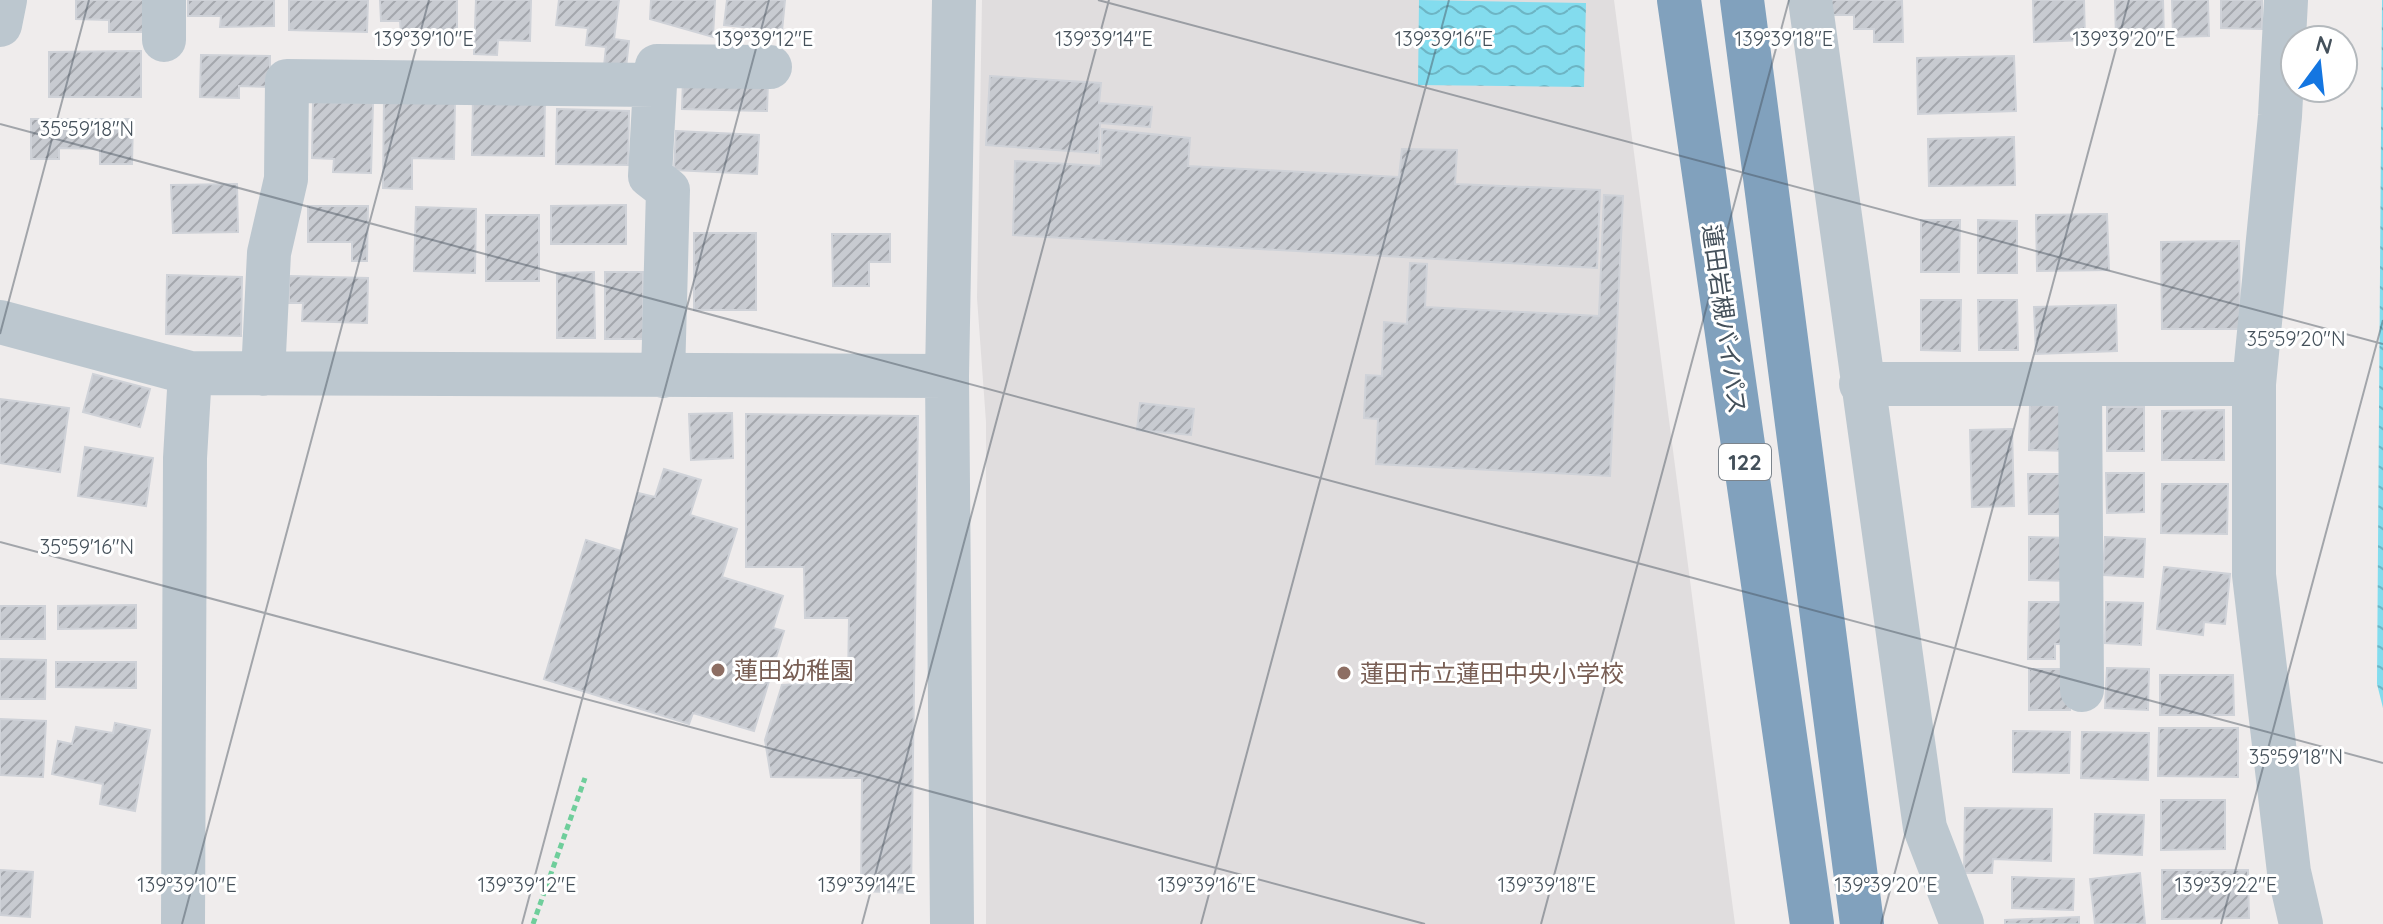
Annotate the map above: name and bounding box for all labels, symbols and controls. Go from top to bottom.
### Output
north arrow [2279,24,2359,104]
text: 139°39'10"E [374,26,474,51]
text: 139°39'12"E [715,26,813,51]
text: 139°39'14"E [1055,26,1153,51]
text: 139°39'16"E [1395,26,1493,51]
text: 139°39'18"E [1735,26,1833,51]
text: 139°39'20"E [2072,26,2176,51]
text: N [2313,29,2336,60]
text: 35°59'18"N [40,116,134,141]
street label: 蓮田岩槻バイパス [1697,222,1753,416]
text: 35°59'20"N [2246,326,2346,351]
road number: 122 [1719,444,1771,480]
text: 35°59'16"N [40,534,134,559]
place label: 蓮田幼稚園 [734,655,854,685]
place label: 蓮田市立蓮田中央小学校 [1360,658,1624,688]
marker: 蓮田幼稚園 [709,661,727,679]
marker: 蓮田市立蓮田中央小学校 [1335,664,1353,682]
text: 35°59'18"N [2249,744,2343,769]
text: 139°39'10"E [137,872,237,897]
text: 139°39'12"E [478,872,576,897]
text: 139°39'14"E [818,872,916,897]
text: 139°39'16"E [1158,872,1256,897]
text: 139°39'18"E [1498,872,1596,897]
text: 139°39'20"E [1834,872,1938,897]
text: 139°39'22"E [2175,872,2277,897]

